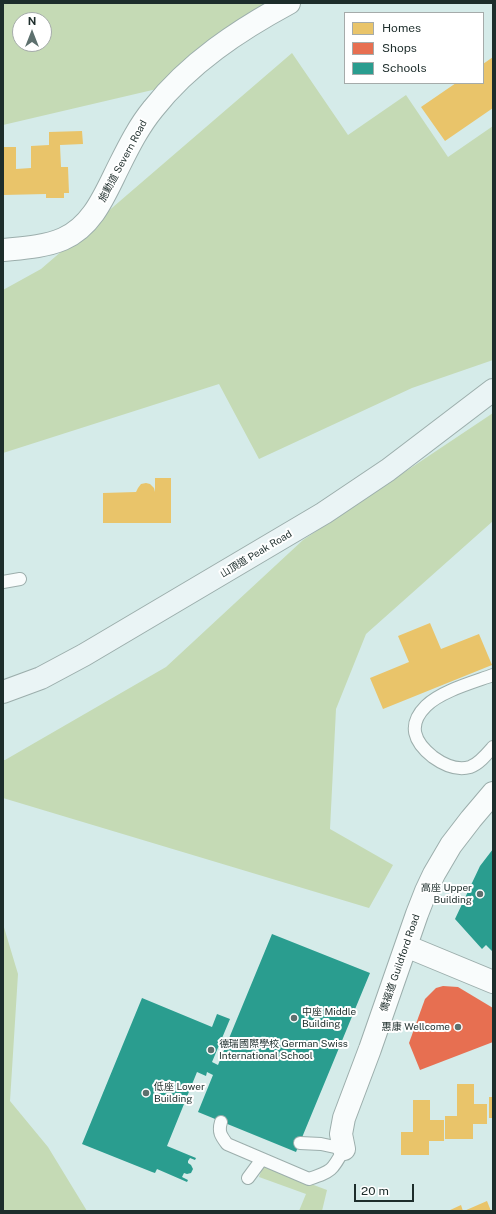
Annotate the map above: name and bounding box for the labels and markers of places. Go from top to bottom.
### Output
place label: 高座 Upper Building [421,882,472,906]
marker: 高座 Upper Building [475,889,485,899]
place label: 中座 Middle Building [302,1006,356,1030]
marker: 中座 Middle Building [289,1013,299,1023]
place label: 惠康 Wellcome [382,1021,450,1033]
marker: 惠康 Wellcome [453,1022,463,1032]
place label: 德瑞國際學校 German Swiss International School [219,1038,348,1062]
marker: 德瑞國際學校 German Swiss International School [206,1045,216,1055]
place label: 低座 Lower Building [154,1081,205,1104]
marker: 低座 Lower Building [141,1088,151,1098]

